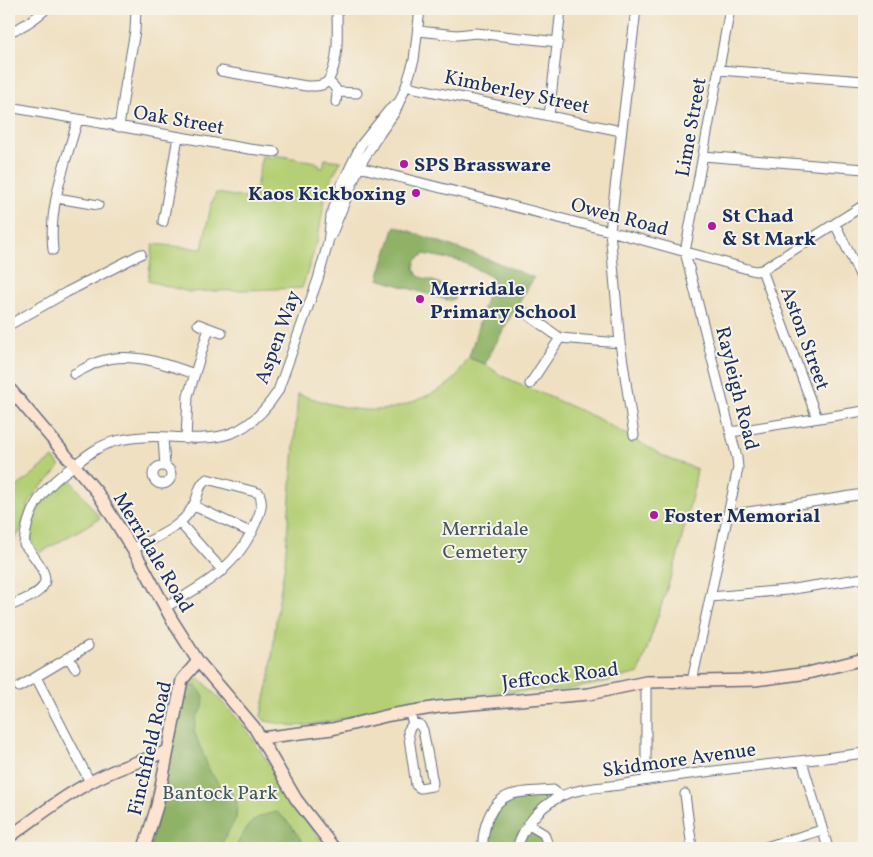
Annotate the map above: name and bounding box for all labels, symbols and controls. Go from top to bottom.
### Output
street label: Kimberley Street [441,64,592,122]
street label: Lime Street [669,75,715,179]
street label: Oak Street [131,99,226,143]
place label: SPS Brassware [414,152,551,180]
marker: SPS Brassware [398,158,410,170]
place label: Kaos Kickboxing [248,181,406,209]
marker: Kaos Kickboxing [410,187,422,199]
street label: Owen Road [567,191,672,244]
place label: St Chad & St Mark [722,203,816,254]
marker: St Chad & St Mark [706,220,718,232]
place label: Merridale Primary School [430,276,577,327]
street label: Aston Street [772,283,836,394]
street label: Aspen Way [249,287,309,388]
marker: Merridale Primary School [414,293,426,305]
street label: Rayleigh Road [707,324,765,453]
street label: Merridale Road [105,487,199,619]
place label: Foster Memorial [664,503,820,531]
marker: Foster Memorial [648,509,660,521]
park label: Merridale Cemetery [441,516,529,567]
street label: Jeffcock Road [500,656,620,698]
street label: Finchfield Road [122,678,180,819]
street label: Skidmore Avenue [601,736,758,786]
park label: Bantock Park [162,780,278,808]

